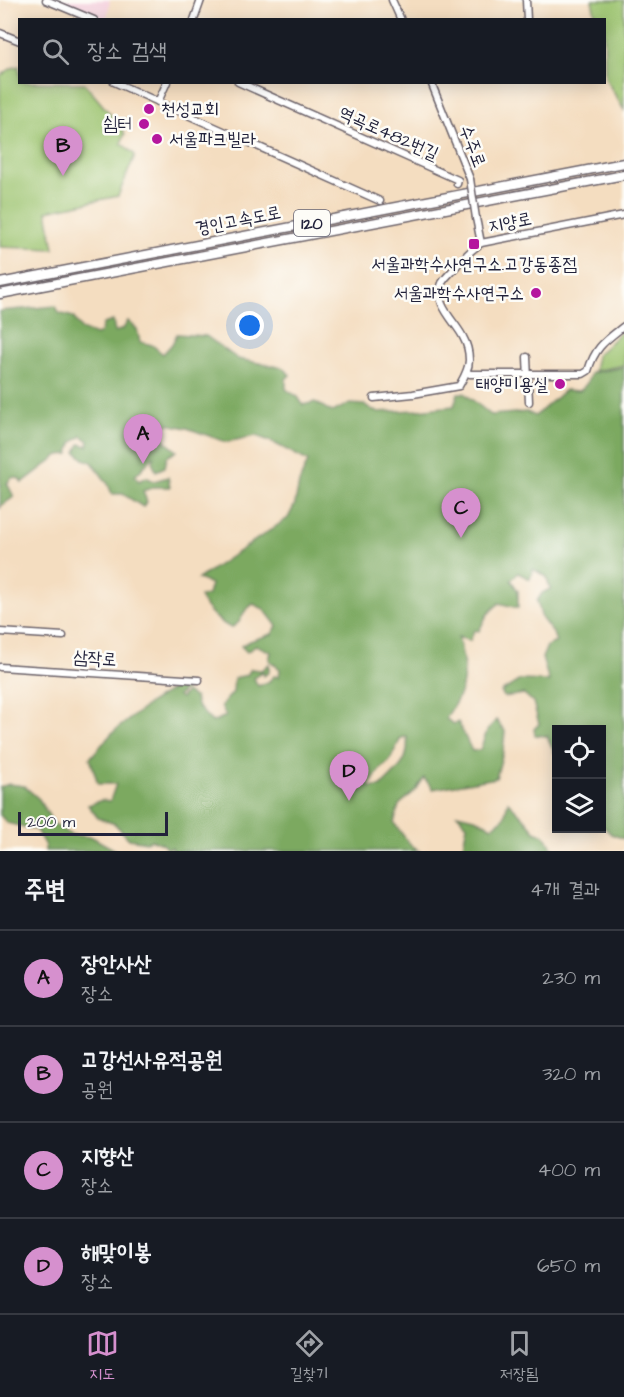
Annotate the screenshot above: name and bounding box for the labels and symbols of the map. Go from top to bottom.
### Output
place label: 천성교회 [161,97,219,122]
street label: 역곡로482번길 [335,100,443,167]
marker: 천성교회 [142,102,156,116]
place label: 쉼터 [103,112,132,137]
marker: 쉼터 [137,117,151,131]
street label: 수주로 [453,121,492,171]
pin: B [44,126,82,176]
place label: 서울파크빌라 [169,127,256,152]
marker: 서울파크빌라 [150,132,164,146]
street label: 경인고속도로 [193,200,283,241]
street label: 지양로 [486,206,534,239]
road number: 120 [294,210,330,236]
marker: 서울과학수사연구소.고강동종점 [467,237,481,251]
place label: 서울과학수사연구소.고강동종점 [371,252,577,277]
place label: 서울과학수사연구소 [394,281,524,306]
marker: 서울과학수사연구소 [529,286,543,300]
your location [235,311,264,340]
place label: 태양미용실 [476,372,549,397]
marker: 태양미용실 [553,377,567,391]
pin: A [124,414,162,464]
pin: C [442,488,480,538]
street label: 삼작로 [72,645,118,672]
pin: D [330,752,368,801]
scale bar [18,809,168,836]

